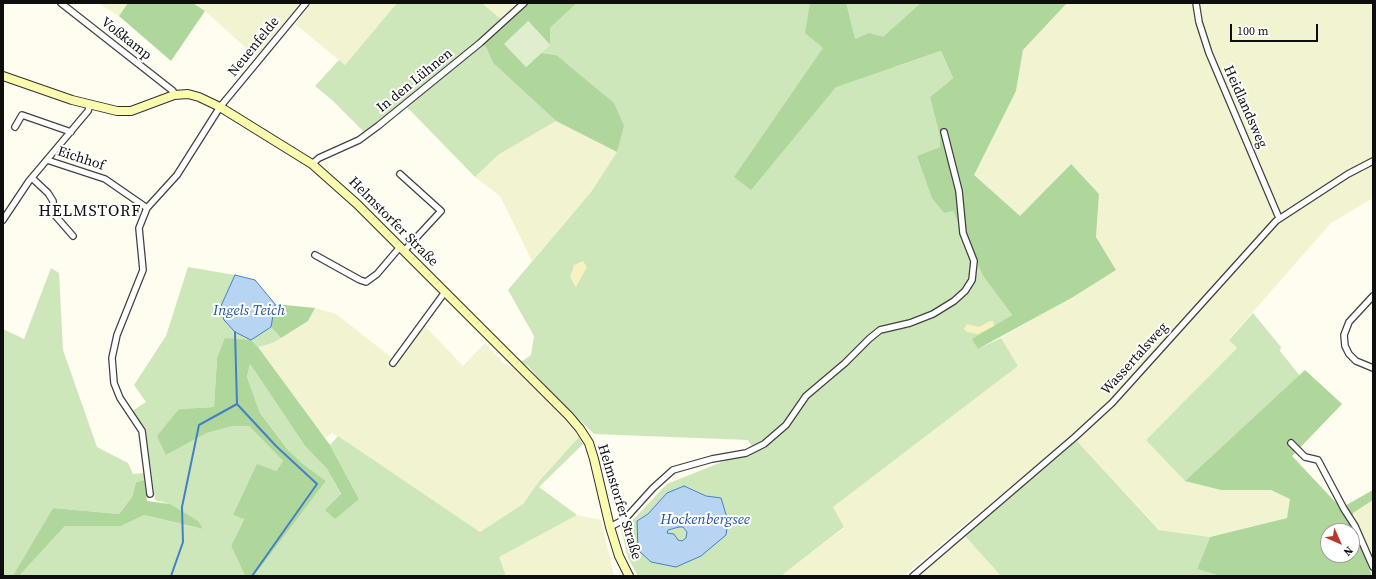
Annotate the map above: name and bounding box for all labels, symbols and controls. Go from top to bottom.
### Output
street label: Voßkamp [97,14,155,64]
street label: Neuenfelde [225,14,283,80]
scale bar [1232,16,1320,42]
text: 100 m [1237,23,1269,39]
street label: In den Lühnen [374,45,456,117]
street label: Heidlandsweg [1219,63,1271,151]
street label: Eichhof [55,143,107,175]
street label: Helmstorfer Straße [345,174,441,270]
district label: HELMSTORF [38,202,142,222]
water label: Ingels Teich [213,302,285,320]
street label: Wassertalsweg [1098,319,1172,399]
street label: Helmstorfer Straße [593,442,645,562]
water label: Hockenbergsee [660,511,750,529]
north arrow [1320,523,1360,563]
text: N [1340,543,1356,559]

